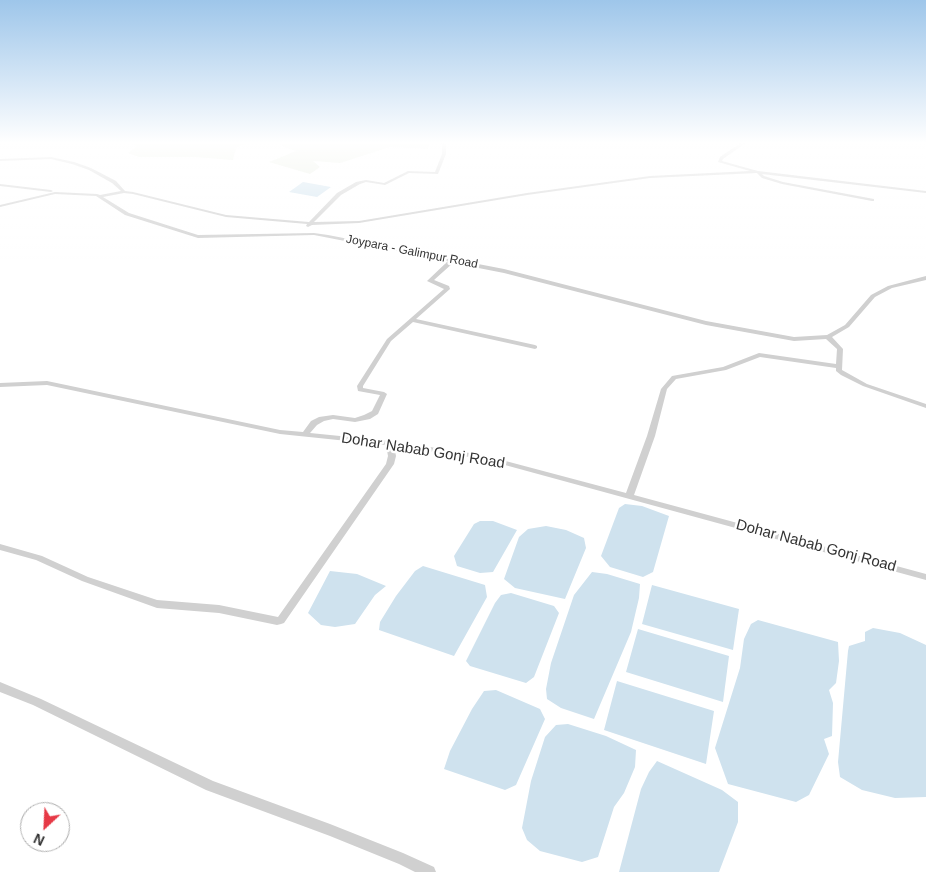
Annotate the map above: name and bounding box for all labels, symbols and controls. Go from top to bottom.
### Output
street label: Joypara - Galimpur Road [345,232,479,272]
street label: Dohar Nabab Gonj Road [340,429,506,473]
street label: Dohar Nabab Gonj Road [734,516,898,576]
north arrow [20,802,70,852]
text: N [31,830,47,849]

